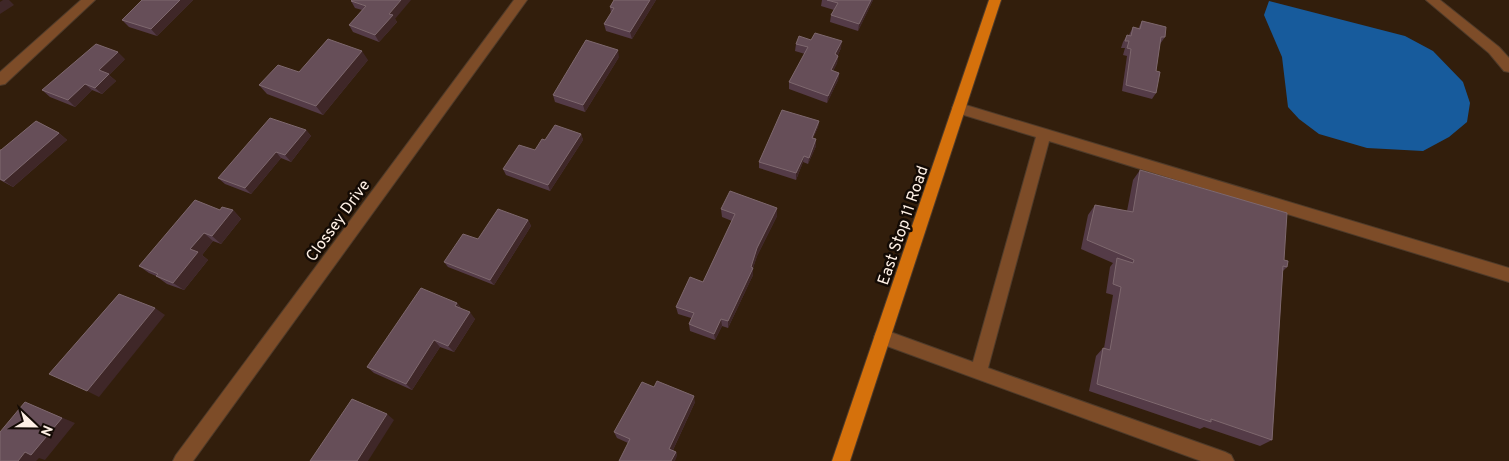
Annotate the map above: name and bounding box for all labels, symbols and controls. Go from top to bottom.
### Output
street label: East Stop 11 Road [874,163,934,288]
street label: Clossey Drive [302,176,375,266]
north arrow [10,401,60,451]
text: N [36,422,55,438]

